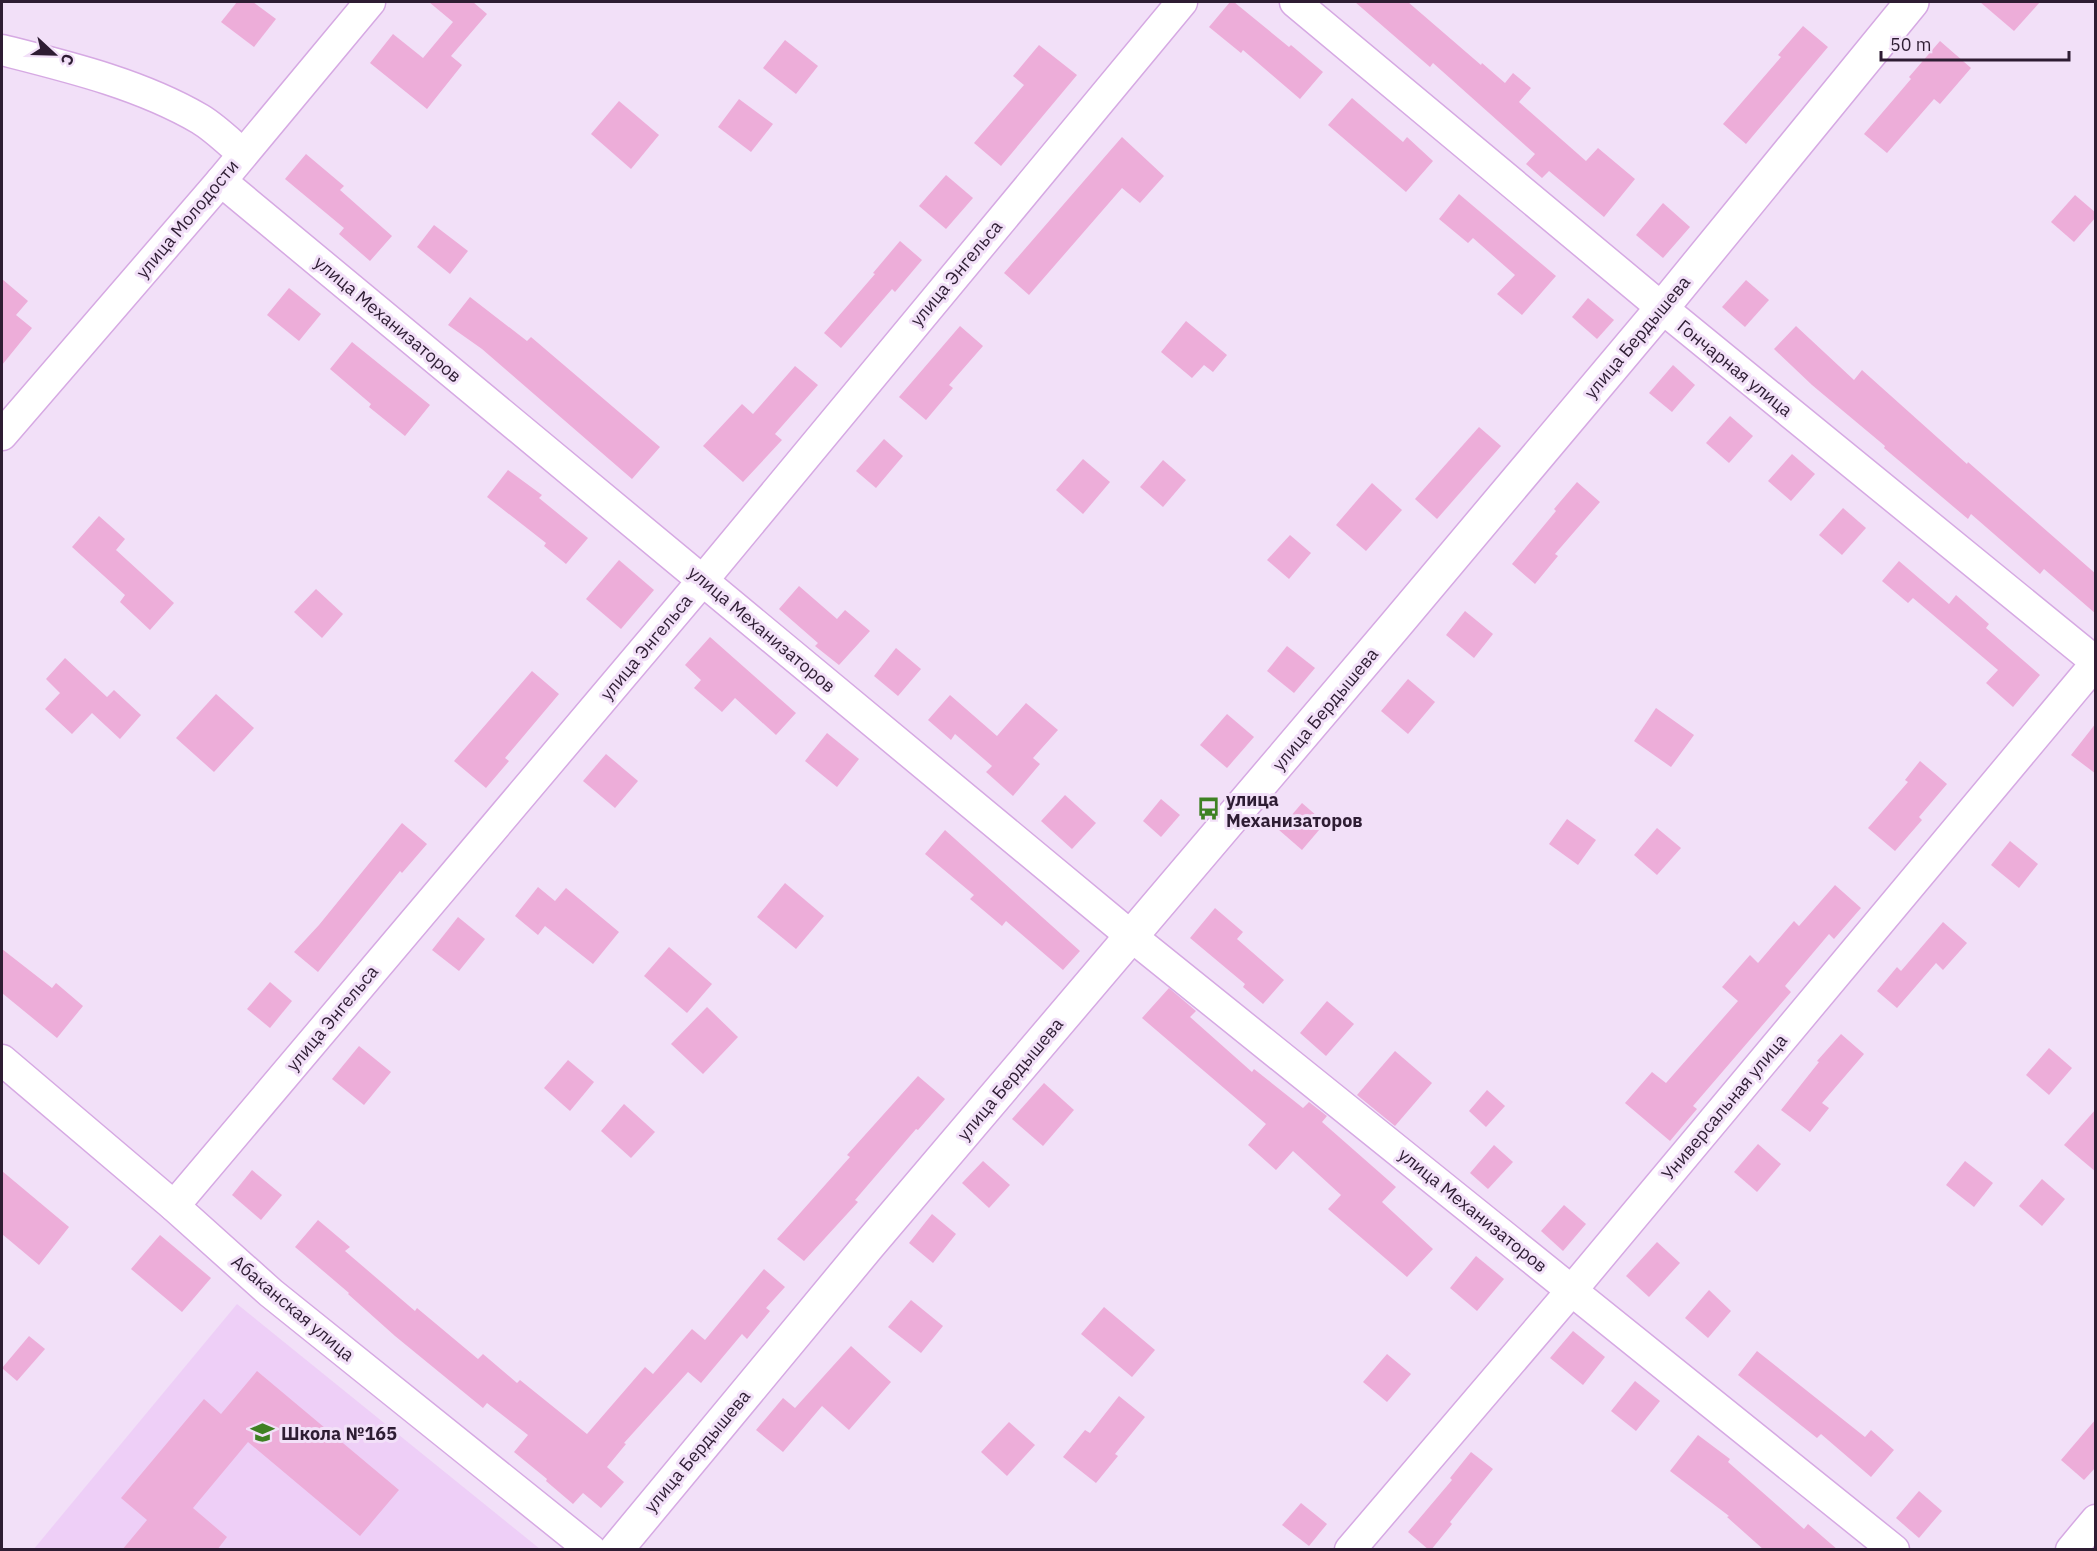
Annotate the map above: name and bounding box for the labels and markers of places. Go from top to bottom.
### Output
place label: улица Механизаторов [1226,788,1363,832]
bus stop icon: улица Механизаторов [1195,796,1221,822]
school or university icon: Школа №165 [250,1420,276,1446]
place label: Школа №165 [281,1422,397,1445]

